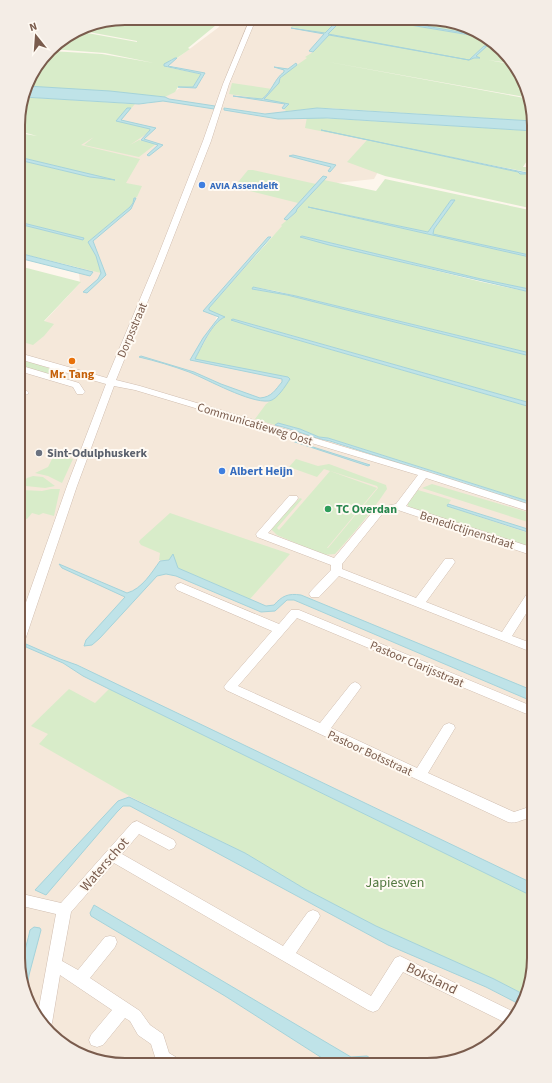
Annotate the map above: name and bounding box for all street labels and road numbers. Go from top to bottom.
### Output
street label: Dorpsstraat [113,300,152,360]
street label: Communicatieweg Oost [195,399,315,450]
street label: Benedictijnenstraat [417,507,516,554]
street label: Pastoor Clarijsstraat [367,637,466,692]
street label: Pastoor Botsstraat [325,726,415,781]
street label: Waterschot [76,833,134,896]
street label: Boksland [403,958,461,1000]

